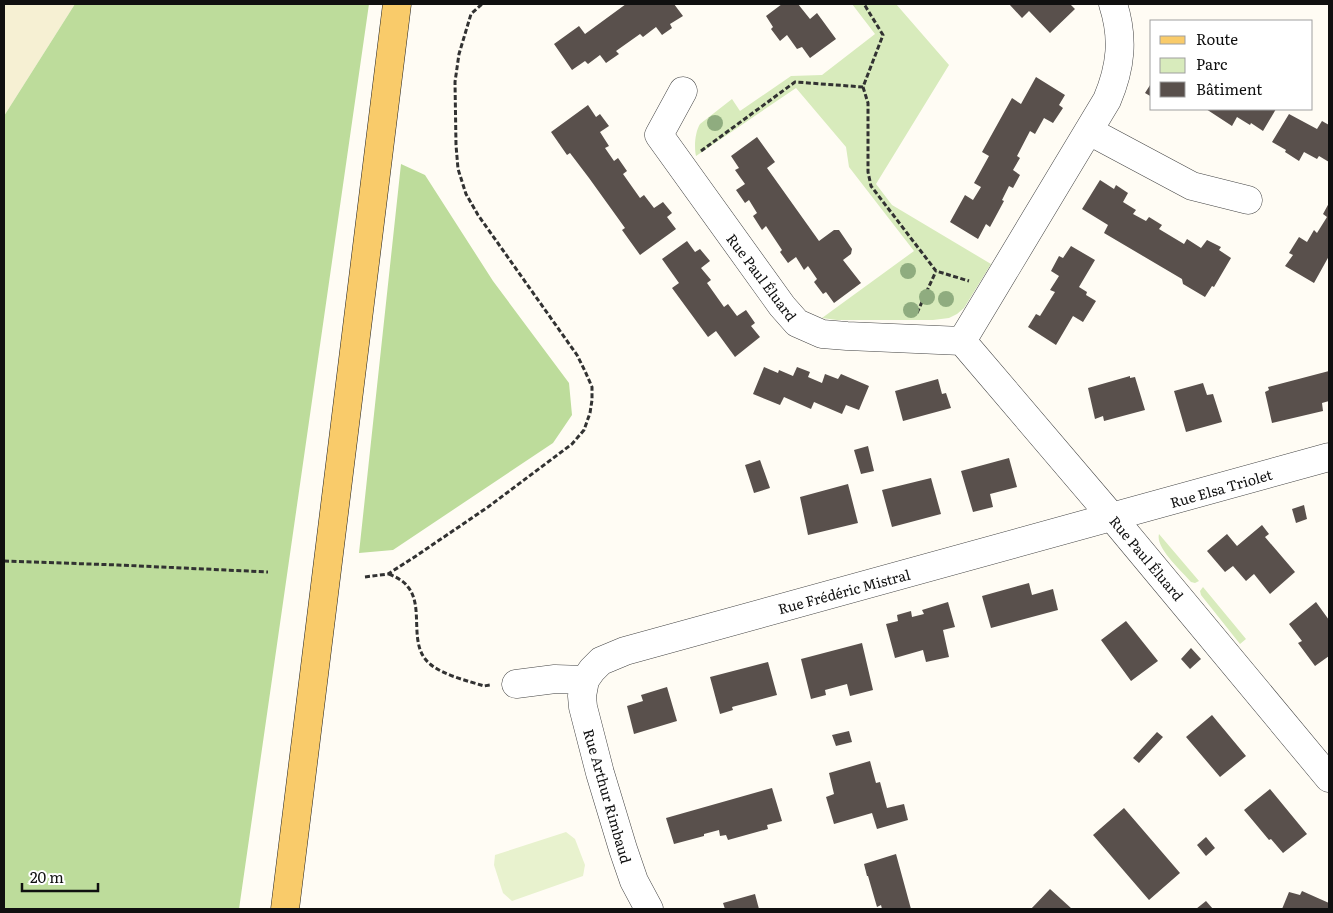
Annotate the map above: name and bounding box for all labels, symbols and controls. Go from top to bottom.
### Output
legend [1150,20,1313,110]
text: Route [1196,27,1238,50]
text: Parc [1196,52,1228,75]
text: Bâtiment [1196,77,1262,100]
street label: Rue Paul Éluard [722,229,802,325]
street label: Rue Elsa Triolet [1168,464,1275,512]
street label: Rue Paul Éluard [1106,511,1189,605]
street label: Rue Frédéric Mistral [776,564,913,618]
street label: Rue Arthur Rimbaud [579,726,637,866]
scale bar [22,860,99,892]
text: 20 m [30,865,64,888]

